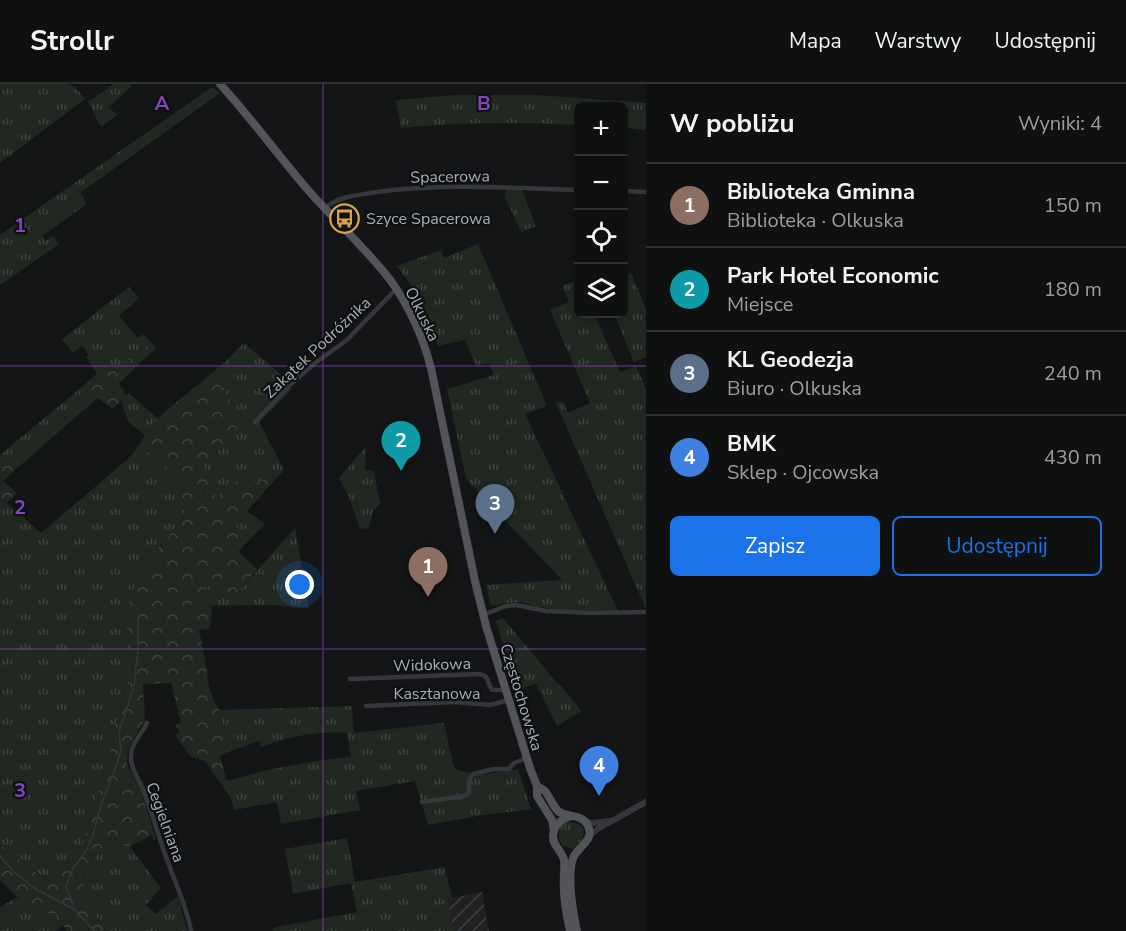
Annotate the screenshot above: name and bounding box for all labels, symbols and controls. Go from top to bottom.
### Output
text: Strollr [30,22,114,60]
text: Mapa [789,27,842,55]
text: Warstwy [875,27,961,55]
text: Udostępnij [994,27,1096,55]
text: A [155,90,170,117]
text: B [477,90,491,117]
map controls [574,102,628,318]
button: + [574,102,628,156]
text: W pobliżu [670,106,794,141]
text: Wyniki: 4 [1018,110,1102,137]
button: − [574,156,628,210]
street label: Spacerowa [410,165,490,189]
text: Biblioteka Gminna [727,177,915,207]
text: 1 [684,192,696,219]
text: 150 m [1044,192,1102,219]
bus stop icon: Szyce Spacerowa [329,202,361,234]
text: Biblioteka · Olkuska [727,207,904,234]
place label: Szyce Spacerowa [366,208,491,230]
button: locate [574,210,628,264]
text: 1 [14,212,26,239]
text: Park Hotel Economic [727,261,939,291]
button: layers [574,264,628,318]
text: 2 [684,276,696,303]
text: 180 m [1044,276,1102,303]
street label: Olkuska [399,284,445,345]
text: Miejsce [727,291,793,318]
street label: Zakątek Podróżnika [259,292,376,403]
text: KL Geodezja [727,345,854,375]
text: 3 [684,360,696,387]
text: 240 m [1044,360,1102,387]
text: Biuro · Olkuska [727,375,862,402]
pin: 2 [382,422,420,471]
text: BMK [727,429,776,459]
text: 4 [684,444,696,471]
text: 430 m [1044,444,1102,471]
text: Sklep · Ojcowska [727,459,879,486]
pin: 3 [476,484,514,534]
text: 2 [14,494,26,521]
button: Zapisz [670,516,880,576]
button: Udostępnij [892,516,1102,576]
pin: 1 [408,548,448,597]
your location [285,570,314,599]
street label: Częstochowska [494,641,548,754]
street label: Widokowa [393,653,471,677]
street label: Kasztanowa [393,683,481,705]
pin: 4 [580,746,618,796]
text: 3 [14,777,26,804]
street label: Cegielniana [140,779,190,866]

